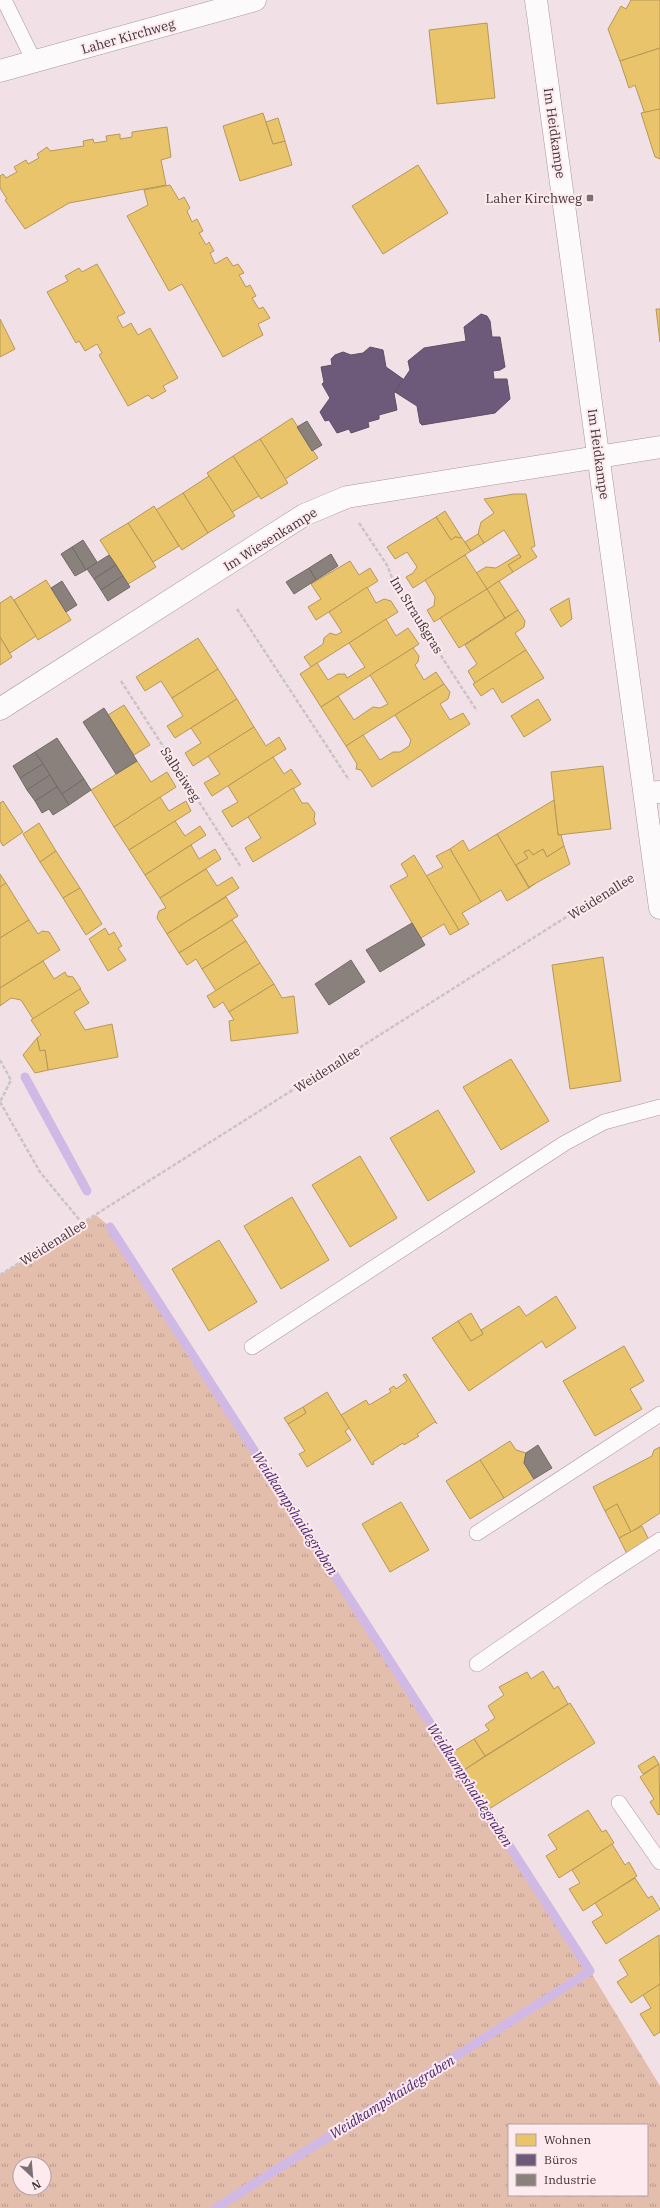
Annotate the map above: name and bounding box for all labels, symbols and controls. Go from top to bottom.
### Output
street label: Laher Kirchweg [79,15,177,58]
street label: Im Heidkampe [540,87,569,179]
place label: Laher Kirchweg [486,190,582,207]
marker: Laher Kirchweg [585,193,595,203]
street label: Im Heidkampe [584,408,613,500]
street label: Im Wiesenkampe [220,504,320,575]
street label: Im Straußgras [386,574,447,657]
street label: Salbeiweg [157,744,205,805]
street label: Weidenallee [565,869,638,924]
street label: Weidenallee [291,1042,364,1097]
street label: Weidenallee [17,1215,90,1270]
water label: Weidkampshaidegraben [248,1448,342,1578]
water label: Weidkampshaidegraben [423,1720,517,1850]
water label: Weidkampshaidegraben [326,2051,458,2143]
legend [508,2124,648,2196]
text: Wohnen [544,2132,591,2147]
text: Büros [544,2152,577,2167]
north arrow [12,2156,52,2196]
text: Industrie [544,2172,596,2187]
text: N [29,2177,43,2193]

